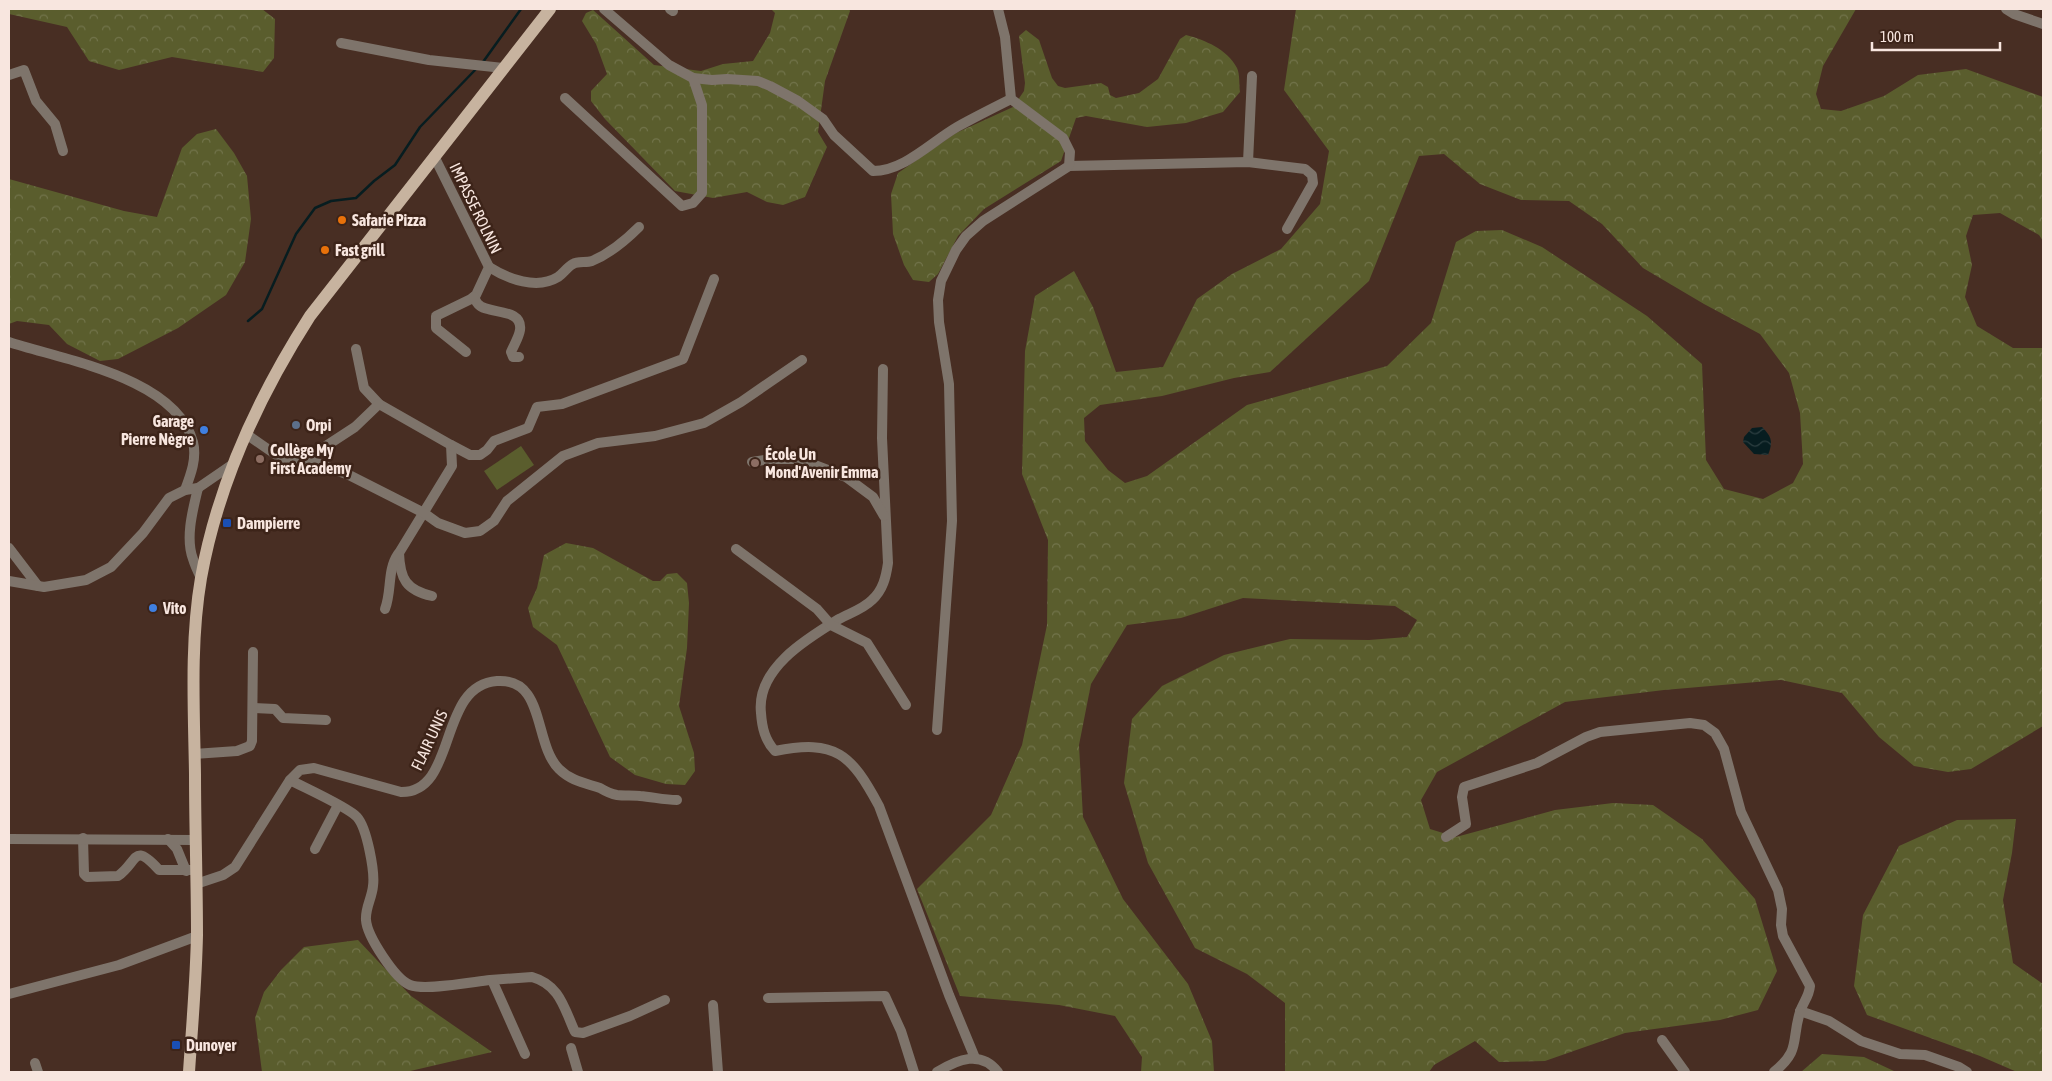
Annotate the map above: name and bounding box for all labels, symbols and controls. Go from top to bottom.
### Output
scale bar [1872,20,2000,52]
text: 100 m [1880,28,1914,45]
street label: IMPASSE ROLNIN [446,160,506,256]
place label: Safarie Pizza [352,211,426,229]
marker: Safarie Pizza [336,214,348,226]
place label: Fast grill [335,241,386,259]
marker: Fast grill [319,244,331,256]
place label: Garage Pierre Nègre [121,412,194,448]
place label: Orpi [306,416,332,434]
marker: Orpi [290,419,302,431]
marker: Garage Pierre Nègre [198,424,210,436]
place label: Collège My First Academy [270,441,352,477]
place label: École Un Mond'Avenir Emma [765,445,878,481]
marker: Collège My First Academy [254,453,266,465]
marker: École Un Mond'Avenir Emma [749,457,761,469]
place label: Dampierre [237,514,300,532]
marker: Dampierre [221,517,233,529]
place label: Vito [162,599,187,617]
marker: Vito [147,602,159,614]
street label: FLAIR UNIS [407,707,451,773]
place label: Dunoyer [186,1036,237,1054]
marker: Dunoyer [170,1039,182,1051]

